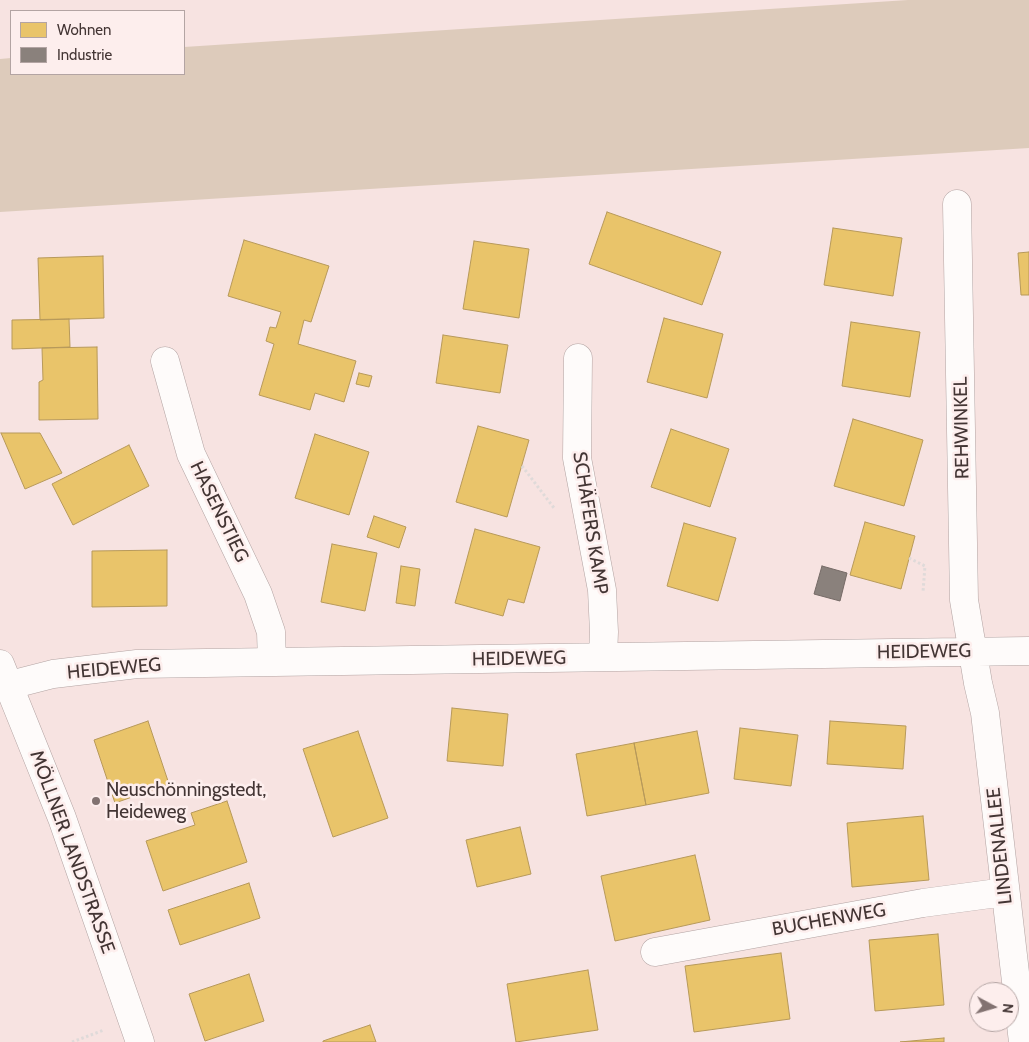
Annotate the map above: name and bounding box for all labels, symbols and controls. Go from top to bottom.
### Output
legend [10,10,185,75]
text: Wohnen [57,21,111,39]
text: Industrie [57,46,112,64]
street label: REHWINKEL [950,377,974,479]
street label: SCHÄFERS KAMP [567,450,613,596]
street label: HASENSTIEG [185,458,253,566]
street label: HEIDEWEG [877,640,971,664]
street label: HEIDEWEG [472,647,566,671]
street label: HEIDEWEG [66,654,162,684]
street label: MÖLLNER LANDSTRASSE [25,747,119,957]
place label: Neuschönningstedt, Heideweg [106,779,266,823]
street label: LINDENALLEE [983,787,1017,905]
marker: Neuschönningstedt, Heideweg [90,795,102,807]
street label: BUCHENWEG [770,899,888,941]
north arrow [969,982,1019,1032]
text: N [998,1003,1017,1014]

